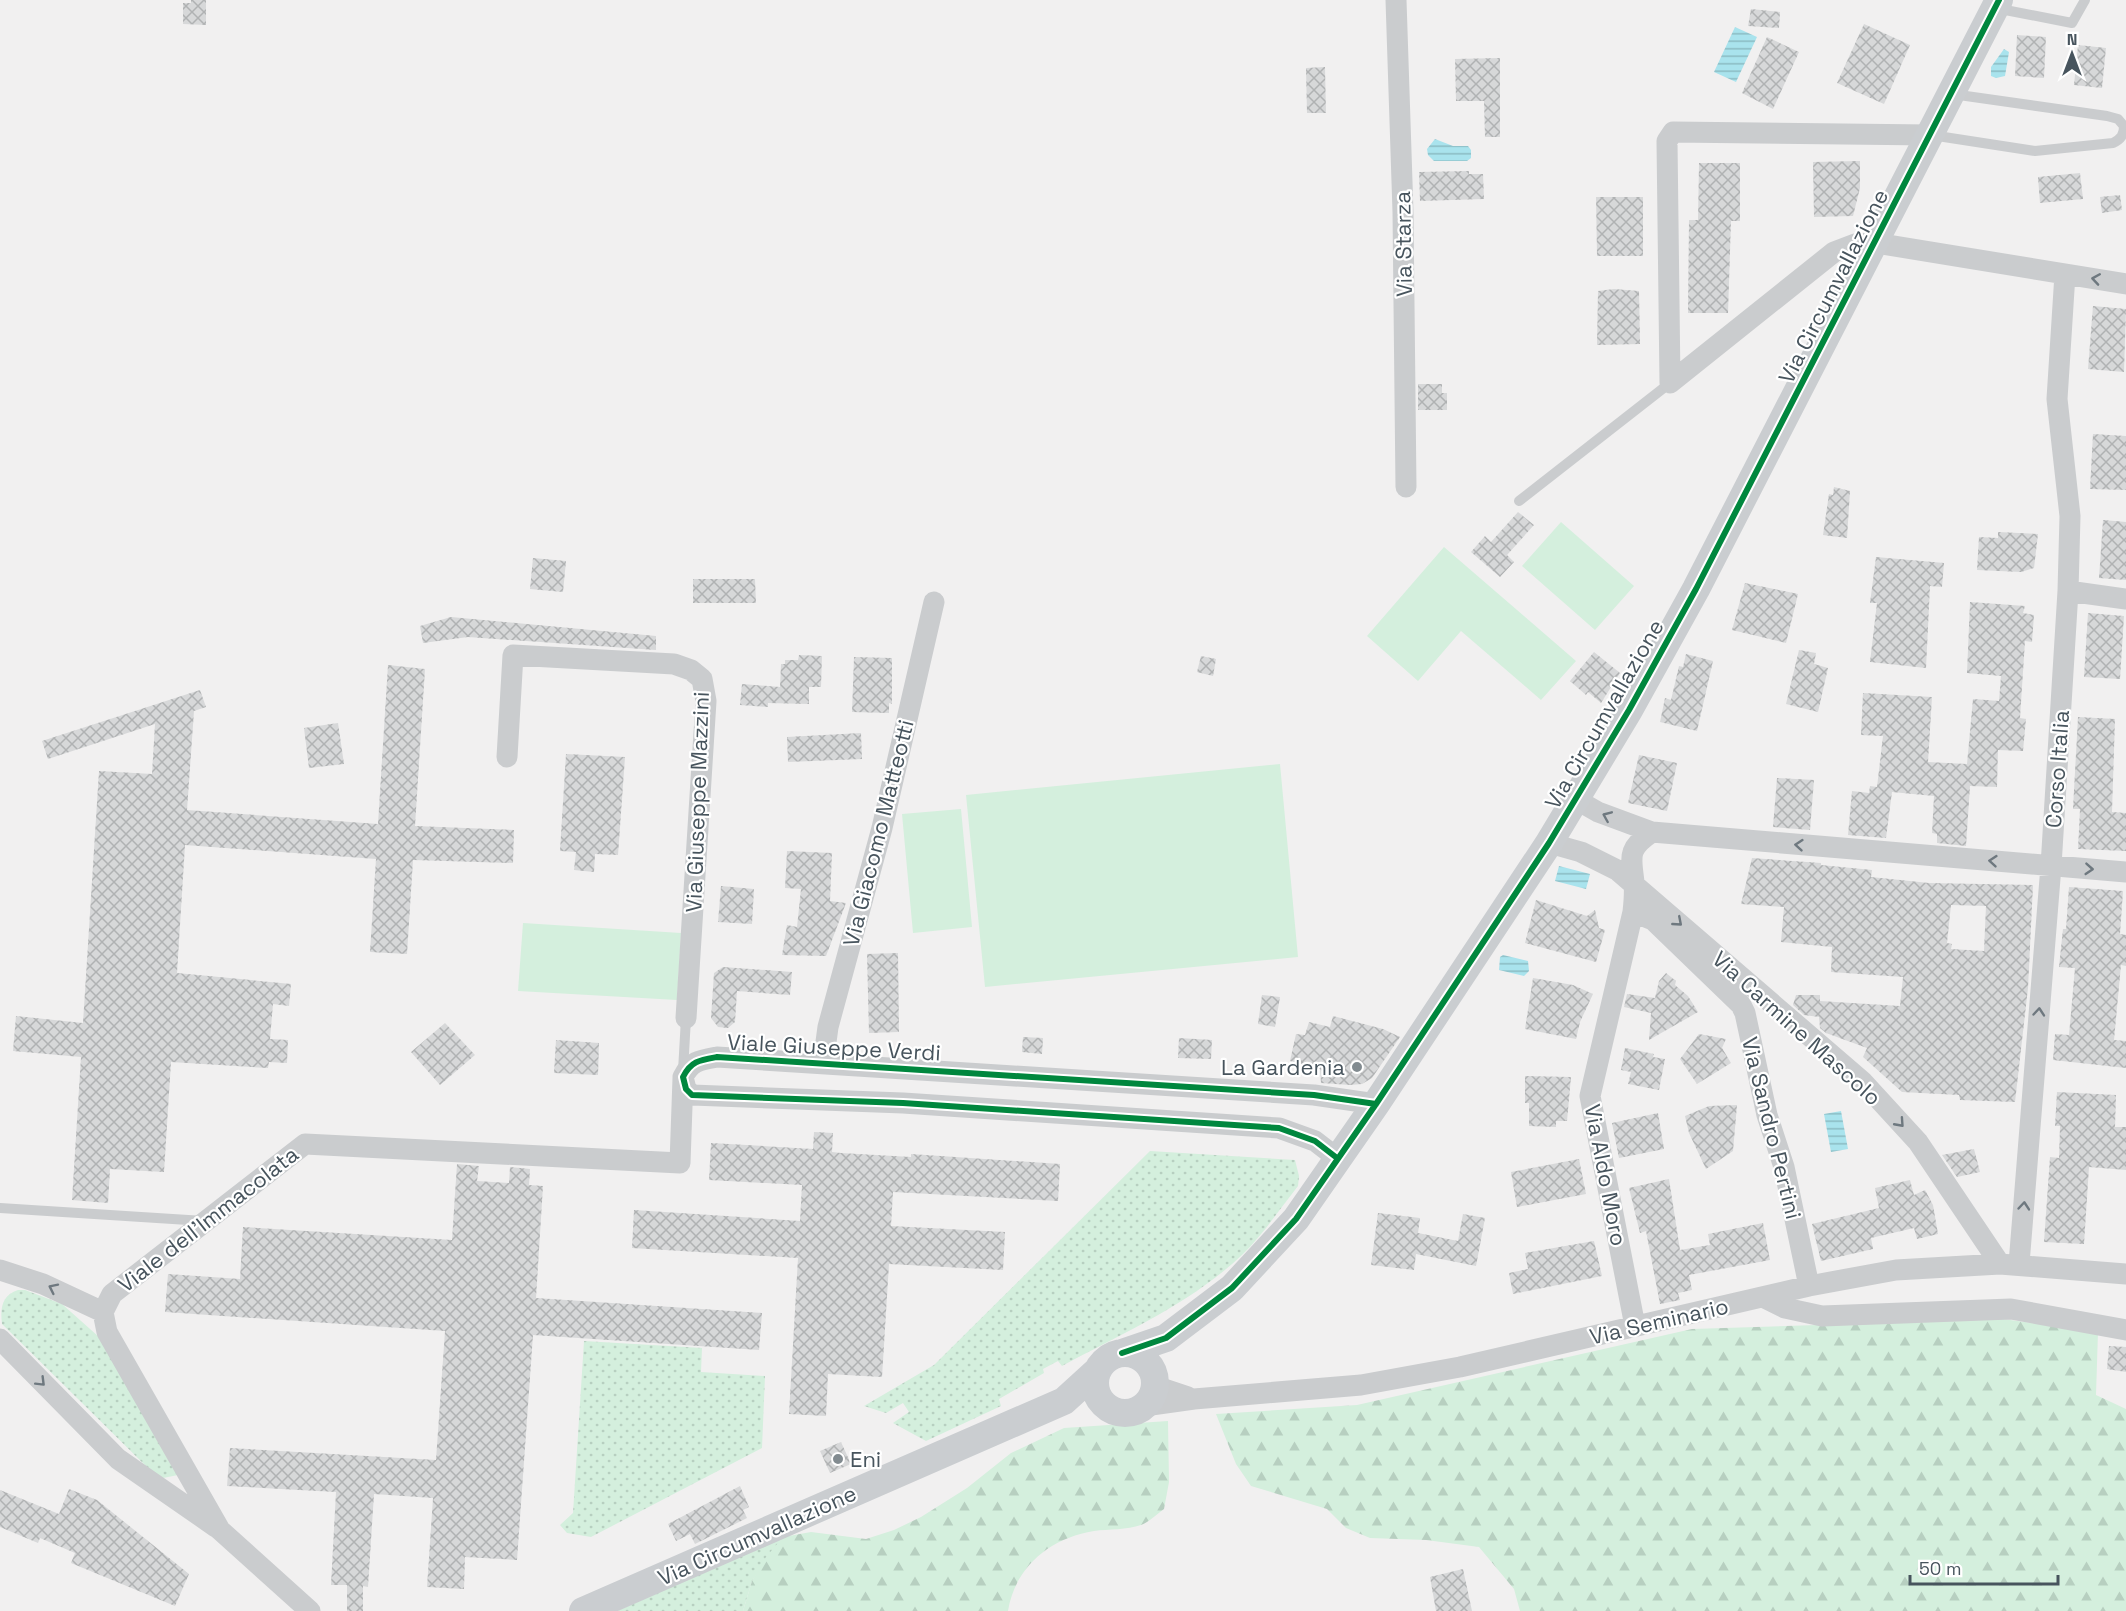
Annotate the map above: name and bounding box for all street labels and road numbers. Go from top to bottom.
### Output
street label: Via Circumvallazione [1772,184,1894,388]
street label: Via Starza [1388,191,1418,297]
street label: Via Circumvallazione [1538,614,1670,814]
street label: Via Giuseppe Mazzini [679,691,715,913]
street label: Corso Italia [2039,709,2075,829]
street label: Via Giacomo Matteotti [836,717,920,949]
street label: Via Carmine Mascolo [1707,945,1887,1111]
street label: Viale Giuseppe Verdi [727,1027,941,1067]
street label: Via Sandro Pertini [1736,1034,1808,1222]
street label: Via Aldo Moro [1579,1102,1633,1248]
street label: Viale dell'Immacolata [112,1140,304,1298]
street label: Via Seminario [1587,1291,1731,1351]
street label: Via Circumvallazione [653,1479,861,1591]

